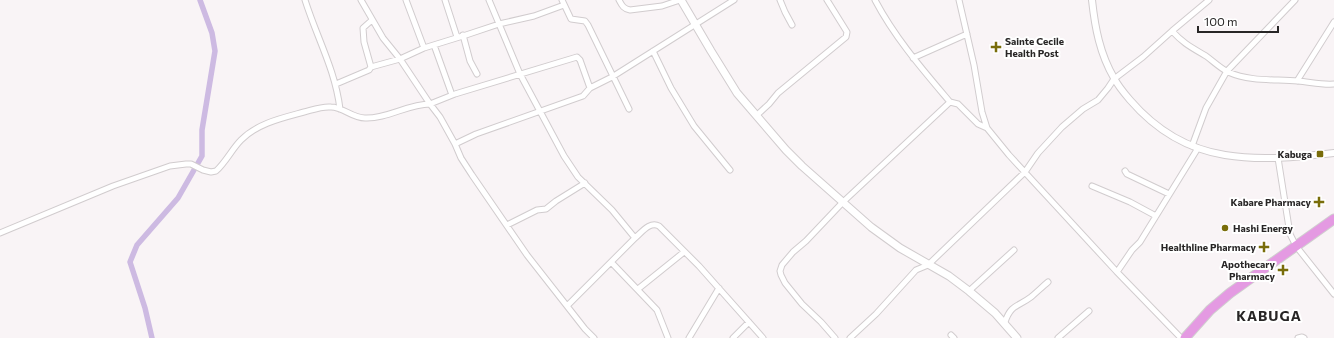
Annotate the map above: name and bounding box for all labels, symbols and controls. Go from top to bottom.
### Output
scale bar [1198,8,1278,34]
text: 100 m [1204,14,1238,28]
place label: Sainte Cecile Health Post [1005,35,1064,59]
marker: Sainte Cecile Health Post [990,41,1002,53]
place label: Kabuga [1277,148,1312,160]
marker: Kabuga [1315,149,1325,159]
place label: Kabare Pharmacy [1230,196,1312,208]
marker: Kabare Pharmacy [1314,197,1324,207]
place label: Hashi Energy [1233,222,1294,234]
marker: Hashi Energy [1220,223,1230,233]
place label: Healthline Pharmacy [1161,241,1257,253]
marker: Healthline Pharmacy [1259,242,1269,252]
place label: Apothecary Pharmacy [1221,258,1275,282]
marker: Apothecary Pharmacy [1278,265,1288,275]
district label: KABUGA [1236,307,1302,324]

